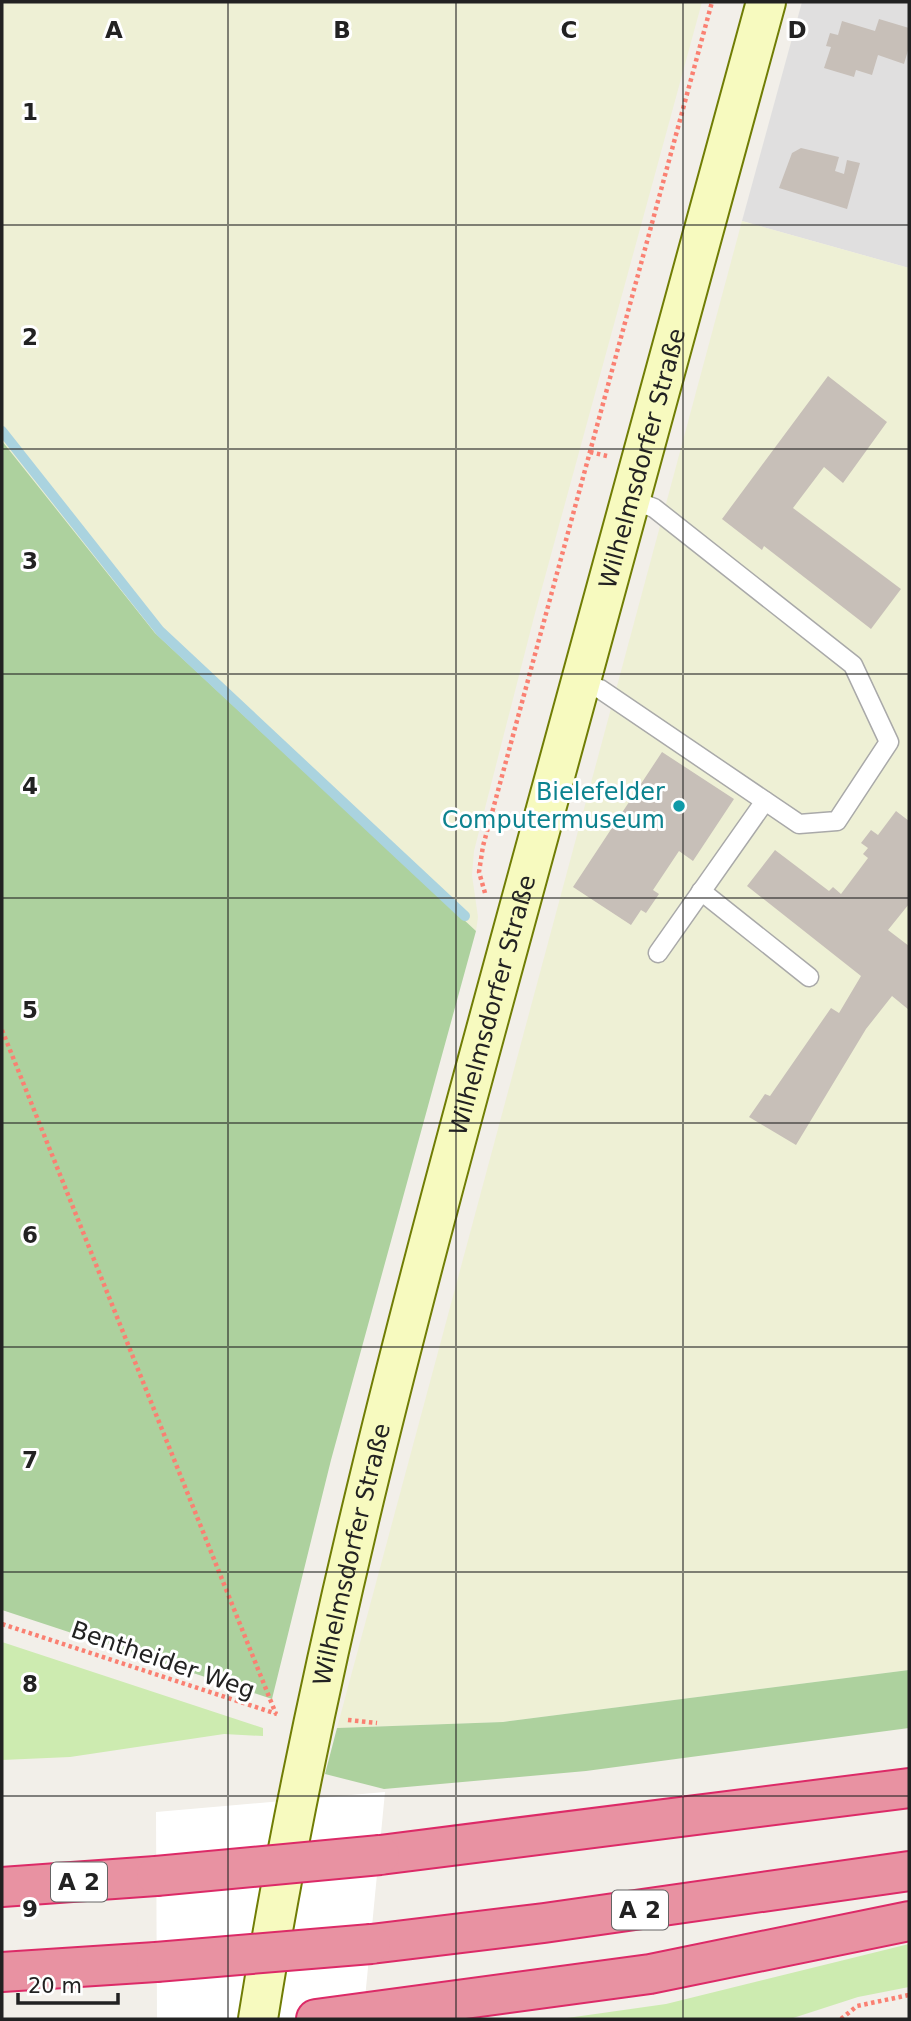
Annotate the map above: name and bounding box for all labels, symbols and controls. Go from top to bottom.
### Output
text: A [105,17,123,43]
text: B [333,17,351,43]
text: C [561,17,577,43]
text: D [787,17,807,43]
text: 1 [22,99,38,125]
text: 2 [22,324,38,350]
street label: Wilhelmsdorfer Straße [593,325,691,592]
text: 3 [22,548,38,574]
text: 4 [22,773,38,799]
place label: Bielefelder Computermuseum [442,778,665,834]
marker: Bielefelder Computermuseum [671,798,687,814]
street label: Wilhelmsdorfer Straße [444,872,541,1139]
text: 5 [22,997,38,1023]
text: 6 [22,1222,38,1248]
street label: Wilhelmsdorfer Straße [308,1420,396,1688]
text: 7 [22,1447,38,1473]
street label: Bentheider Weg [68,1615,258,1705]
text: 8 [22,1671,38,1697]
road number: A 2 [51,1862,107,1901]
road number: A 2 [612,1890,668,1929]
text: 9 [22,1896,38,1922]
scale bar [18,1962,117,2006]
text: 20 m [28,1974,82,1998]

